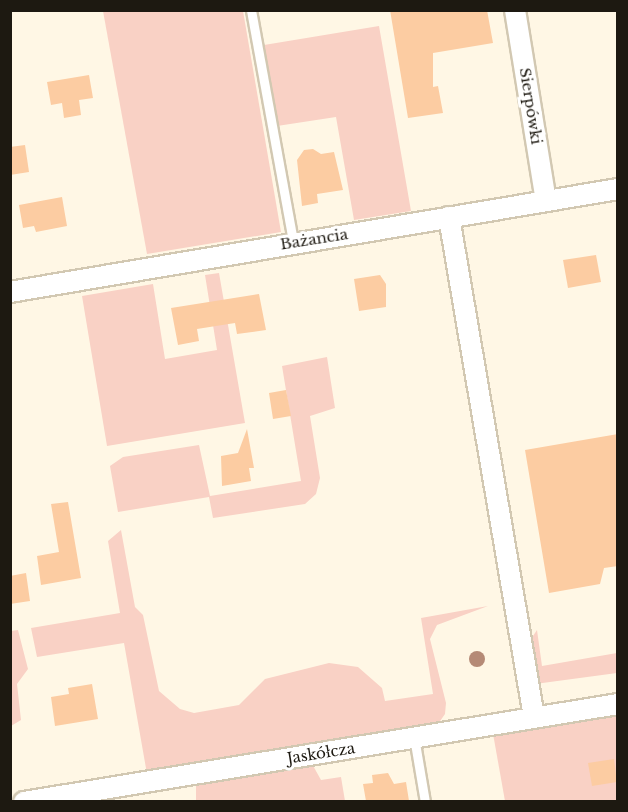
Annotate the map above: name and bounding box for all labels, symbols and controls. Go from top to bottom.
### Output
street label: Sierpówki [516,66,546,146]
street label: Bażancia [279,225,349,253]
street label: Jaskółcza [286,739,356,767]

